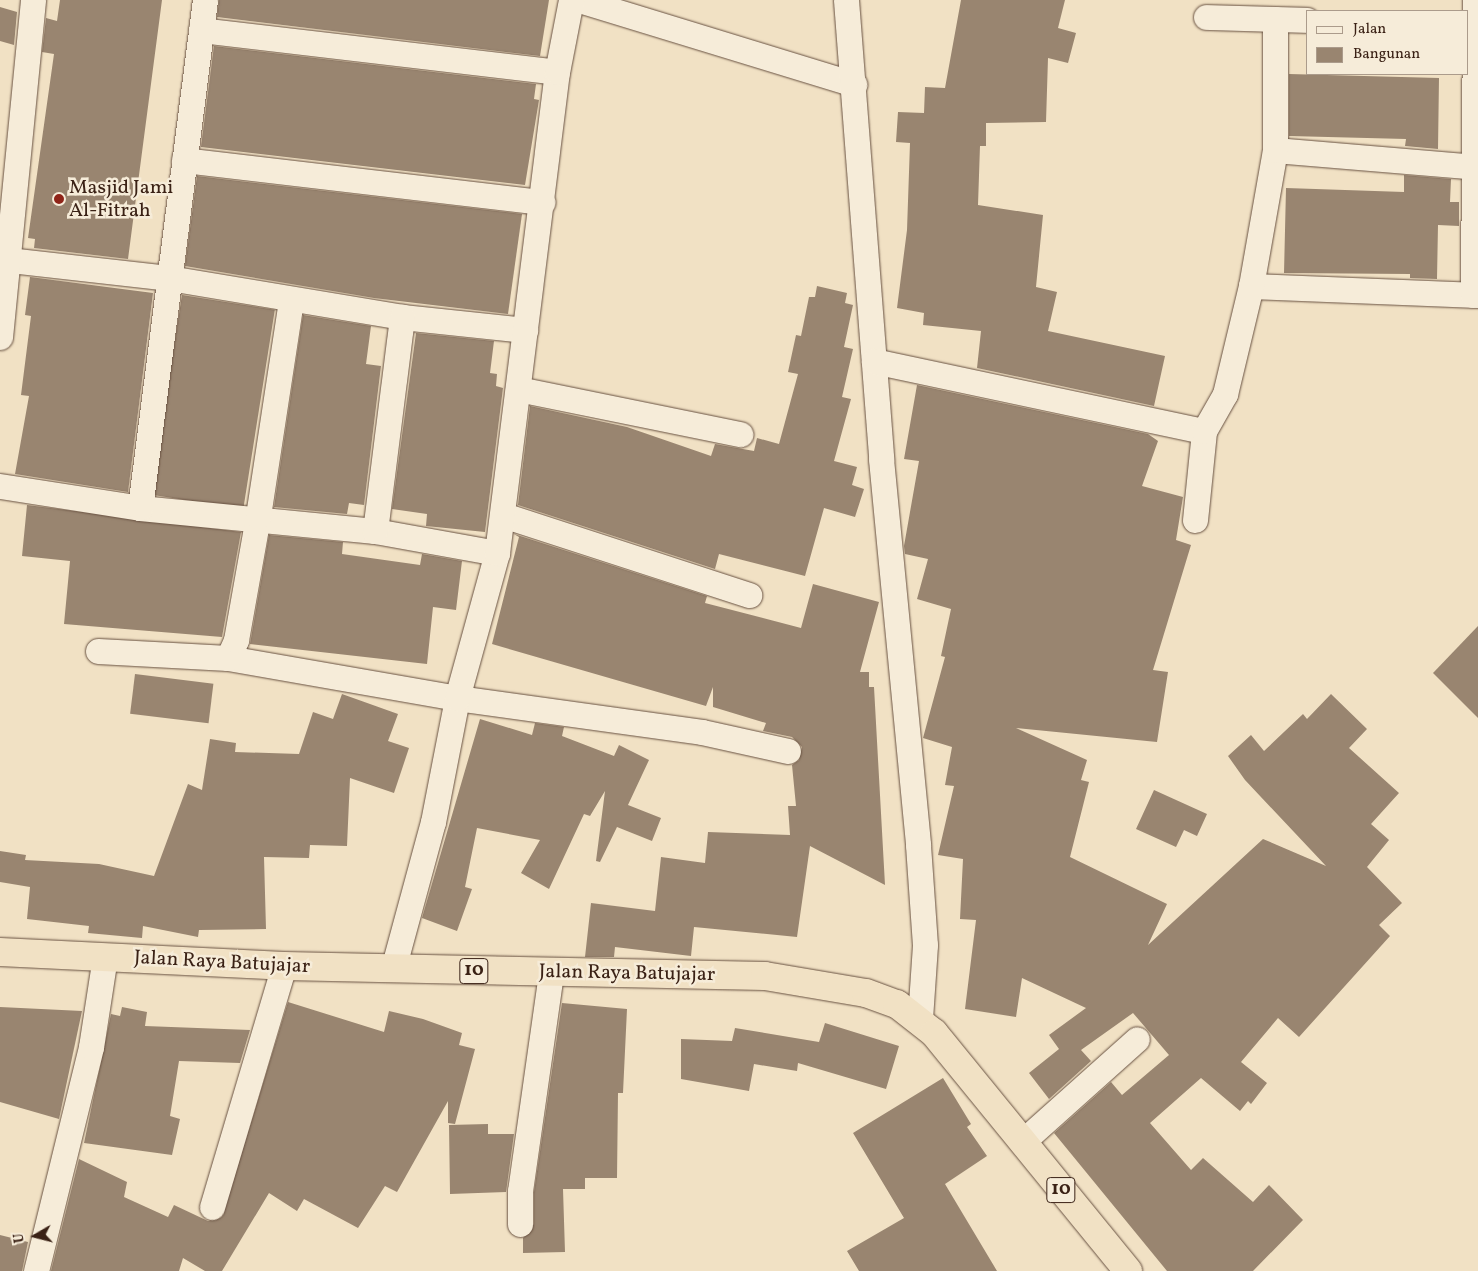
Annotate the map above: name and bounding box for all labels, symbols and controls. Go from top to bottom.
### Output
legend [1306,10,1468,75]
text: Jalan [1353,19,1386,40]
text: Bangunan [1353,44,1420,65]
place label: Masjid Jami Al-Fitrah [69,176,173,223]
marker: Masjid Jami Al-Fitrah [53,193,65,205]
street label: Jalan Raya Batujajar [133,946,311,980]
road number: 10 [459,954,489,988]
street label: Jalan Raya Batujajar [539,960,715,988]
road number: 10 [1046,1174,1076,1206]
north arrow [10,1211,60,1261]
text: U [10,1232,30,1244]

